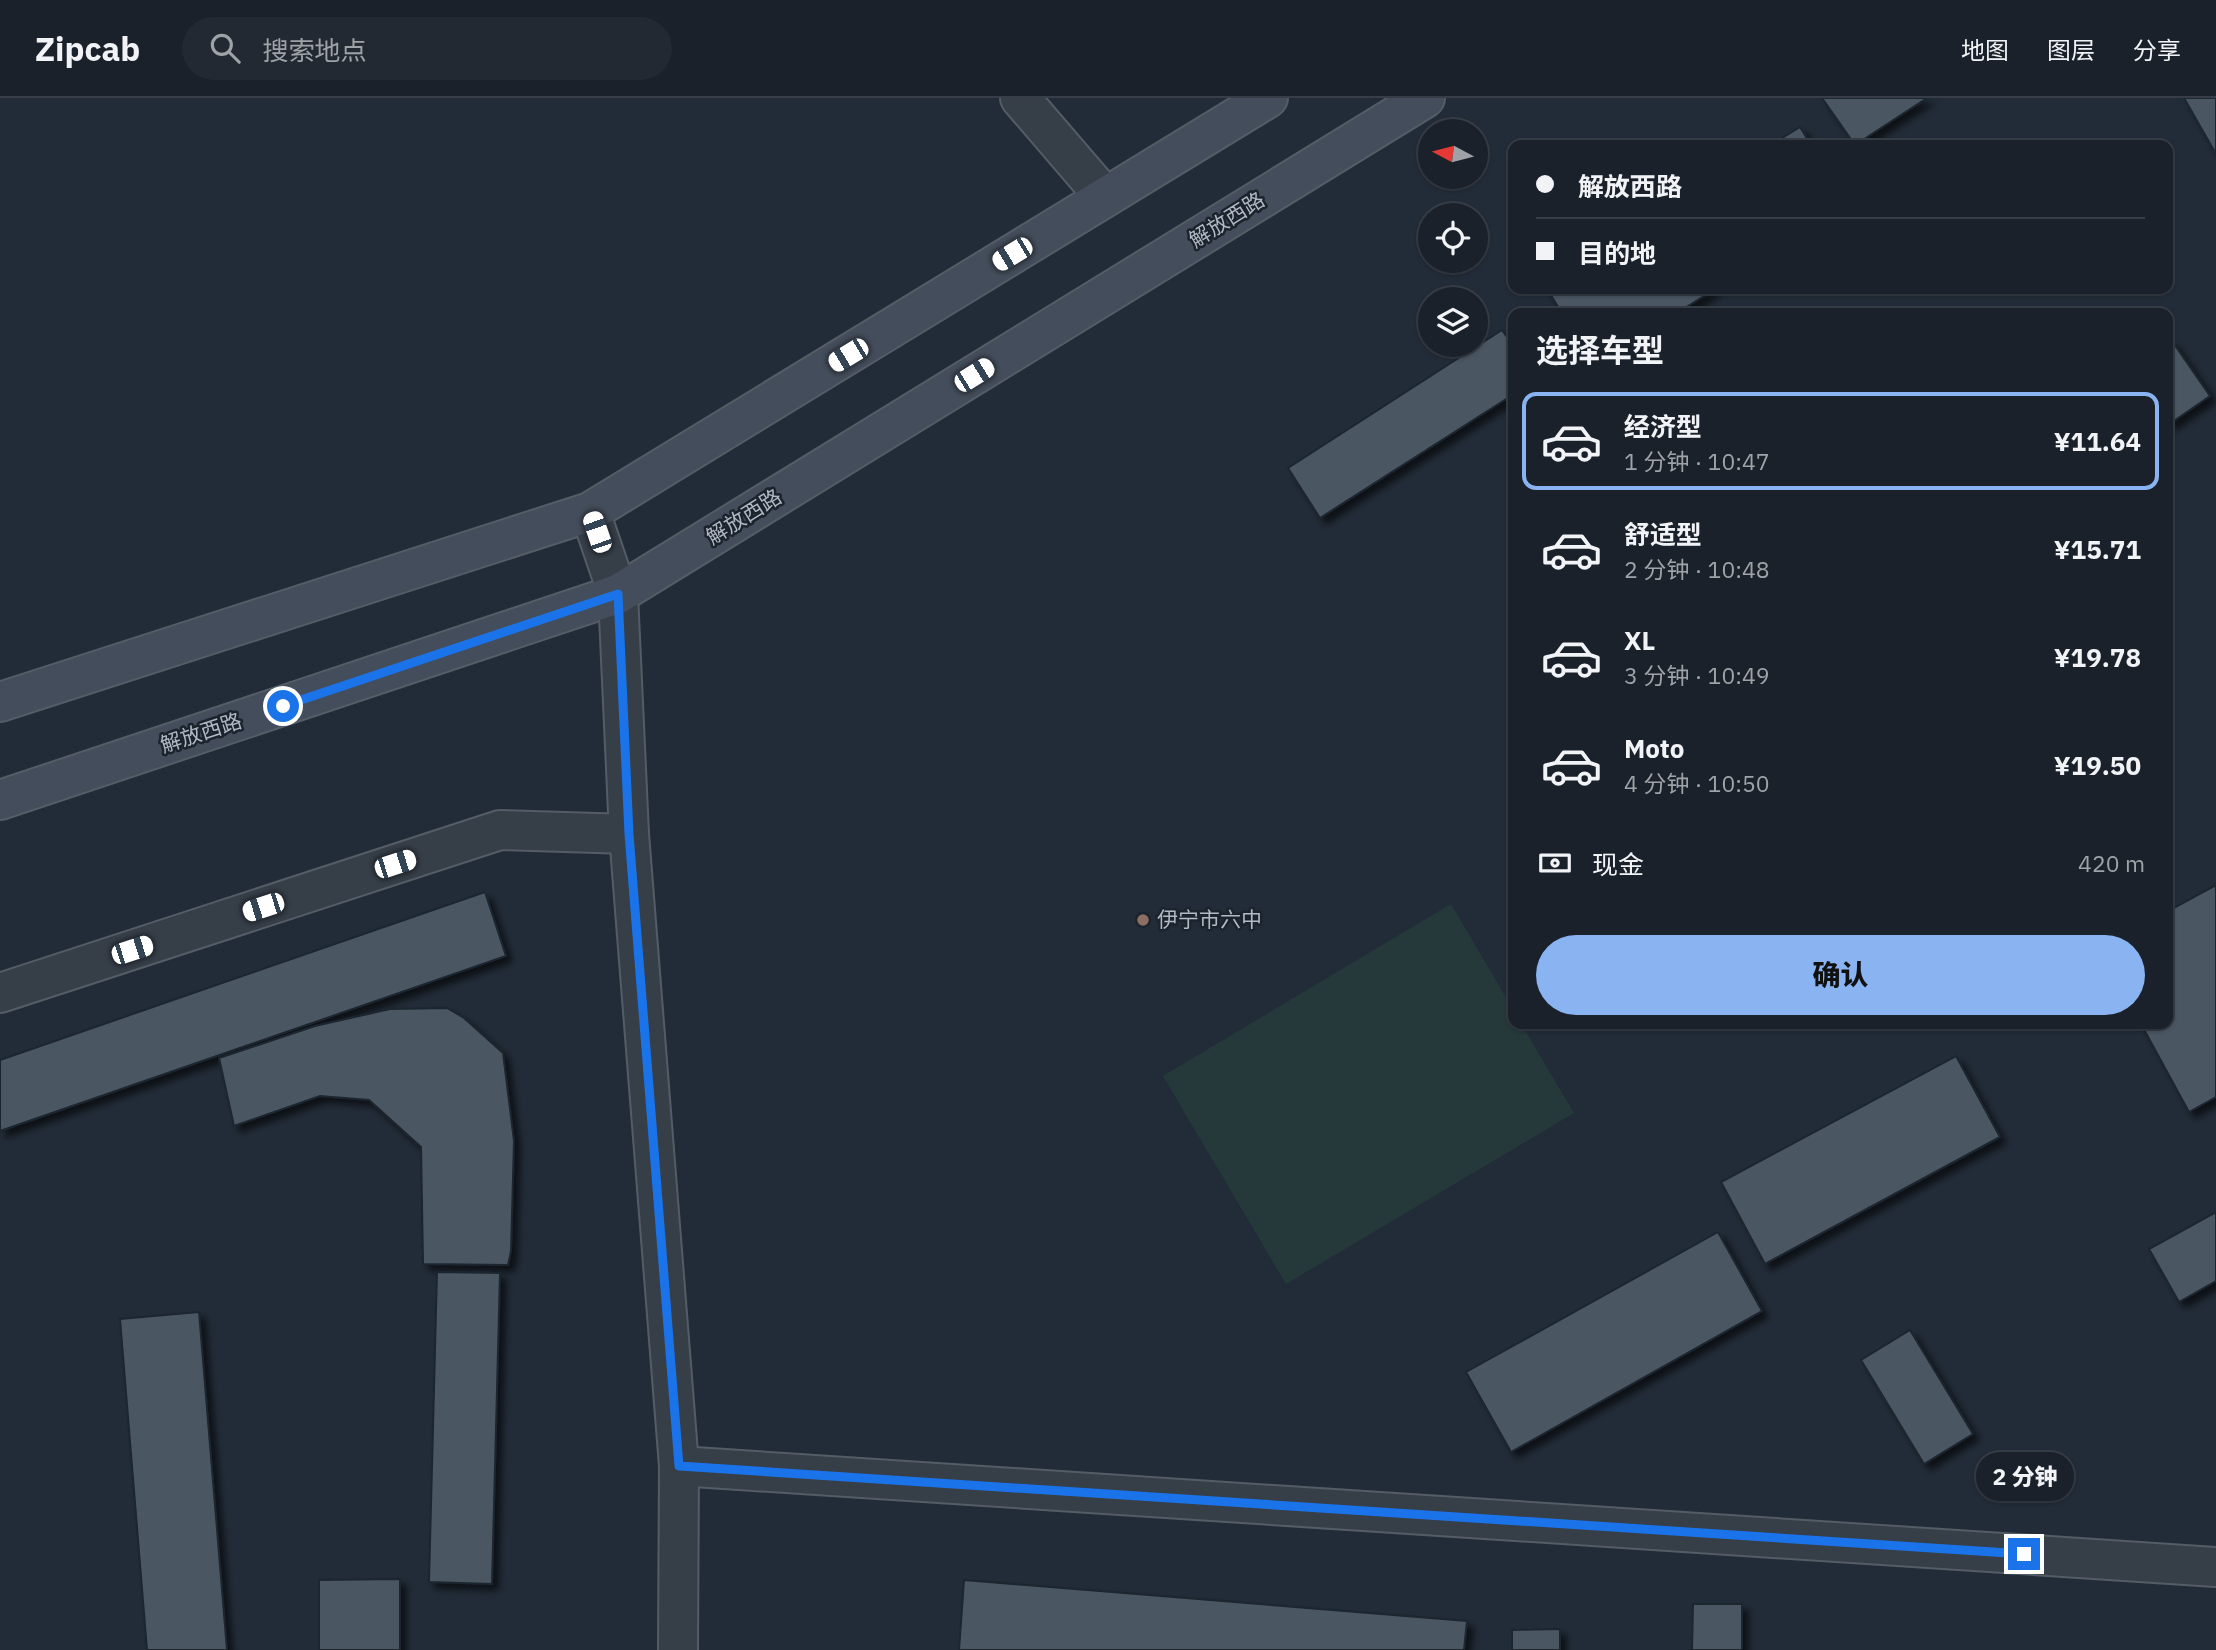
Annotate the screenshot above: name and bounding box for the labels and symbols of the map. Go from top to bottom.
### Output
north arrow [1418,119,1488,189]
street label: 解放西路 [1183,185,1270,253]
car [989,234,1036,274]
car [825,335,872,375]
car [951,355,998,395]
street label: 解放西路 [700,482,787,550]
car [581,509,614,555]
route start [267,690,299,722]
street label: 解放西路 [156,706,245,758]
car [372,848,419,880]
car [240,891,287,923]
place label: 伊宁市六中 [1157,905,1262,933]
marker: 伊宁市六中 [1135,912,1151,928]
car [109,934,156,966]
callout: 2 分钟 [1975,1452,2073,1502]
route end [2008,1538,2040,1570]

